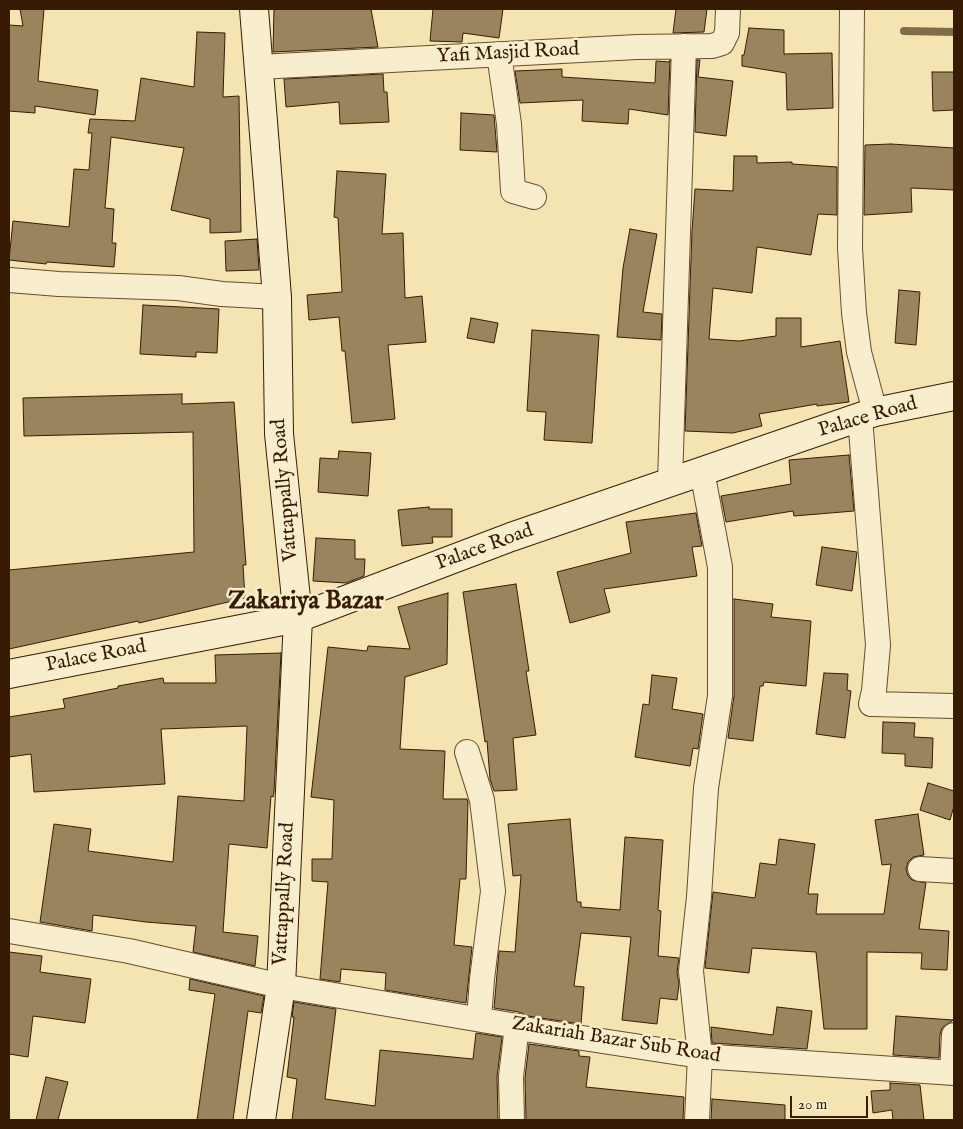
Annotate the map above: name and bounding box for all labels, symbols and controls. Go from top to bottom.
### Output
street label: Yafi Masjid Road [436,38,580,70]
street label: Palace Road [816,392,920,444]
street label: Vattappally Road [268,418,304,562]
street label: Palace Road [433,519,537,577]
district label: Zakariya Bazar [228,588,384,618]
street label: Palace Road [44,636,148,678]
street label: Vattappally Road [269,822,301,966]
street label: Zakariah Bazar Sub Road [510,1013,722,1069]
scale bar [793,1086,870,1118]
text: 20 m [798,1095,827,1114]

